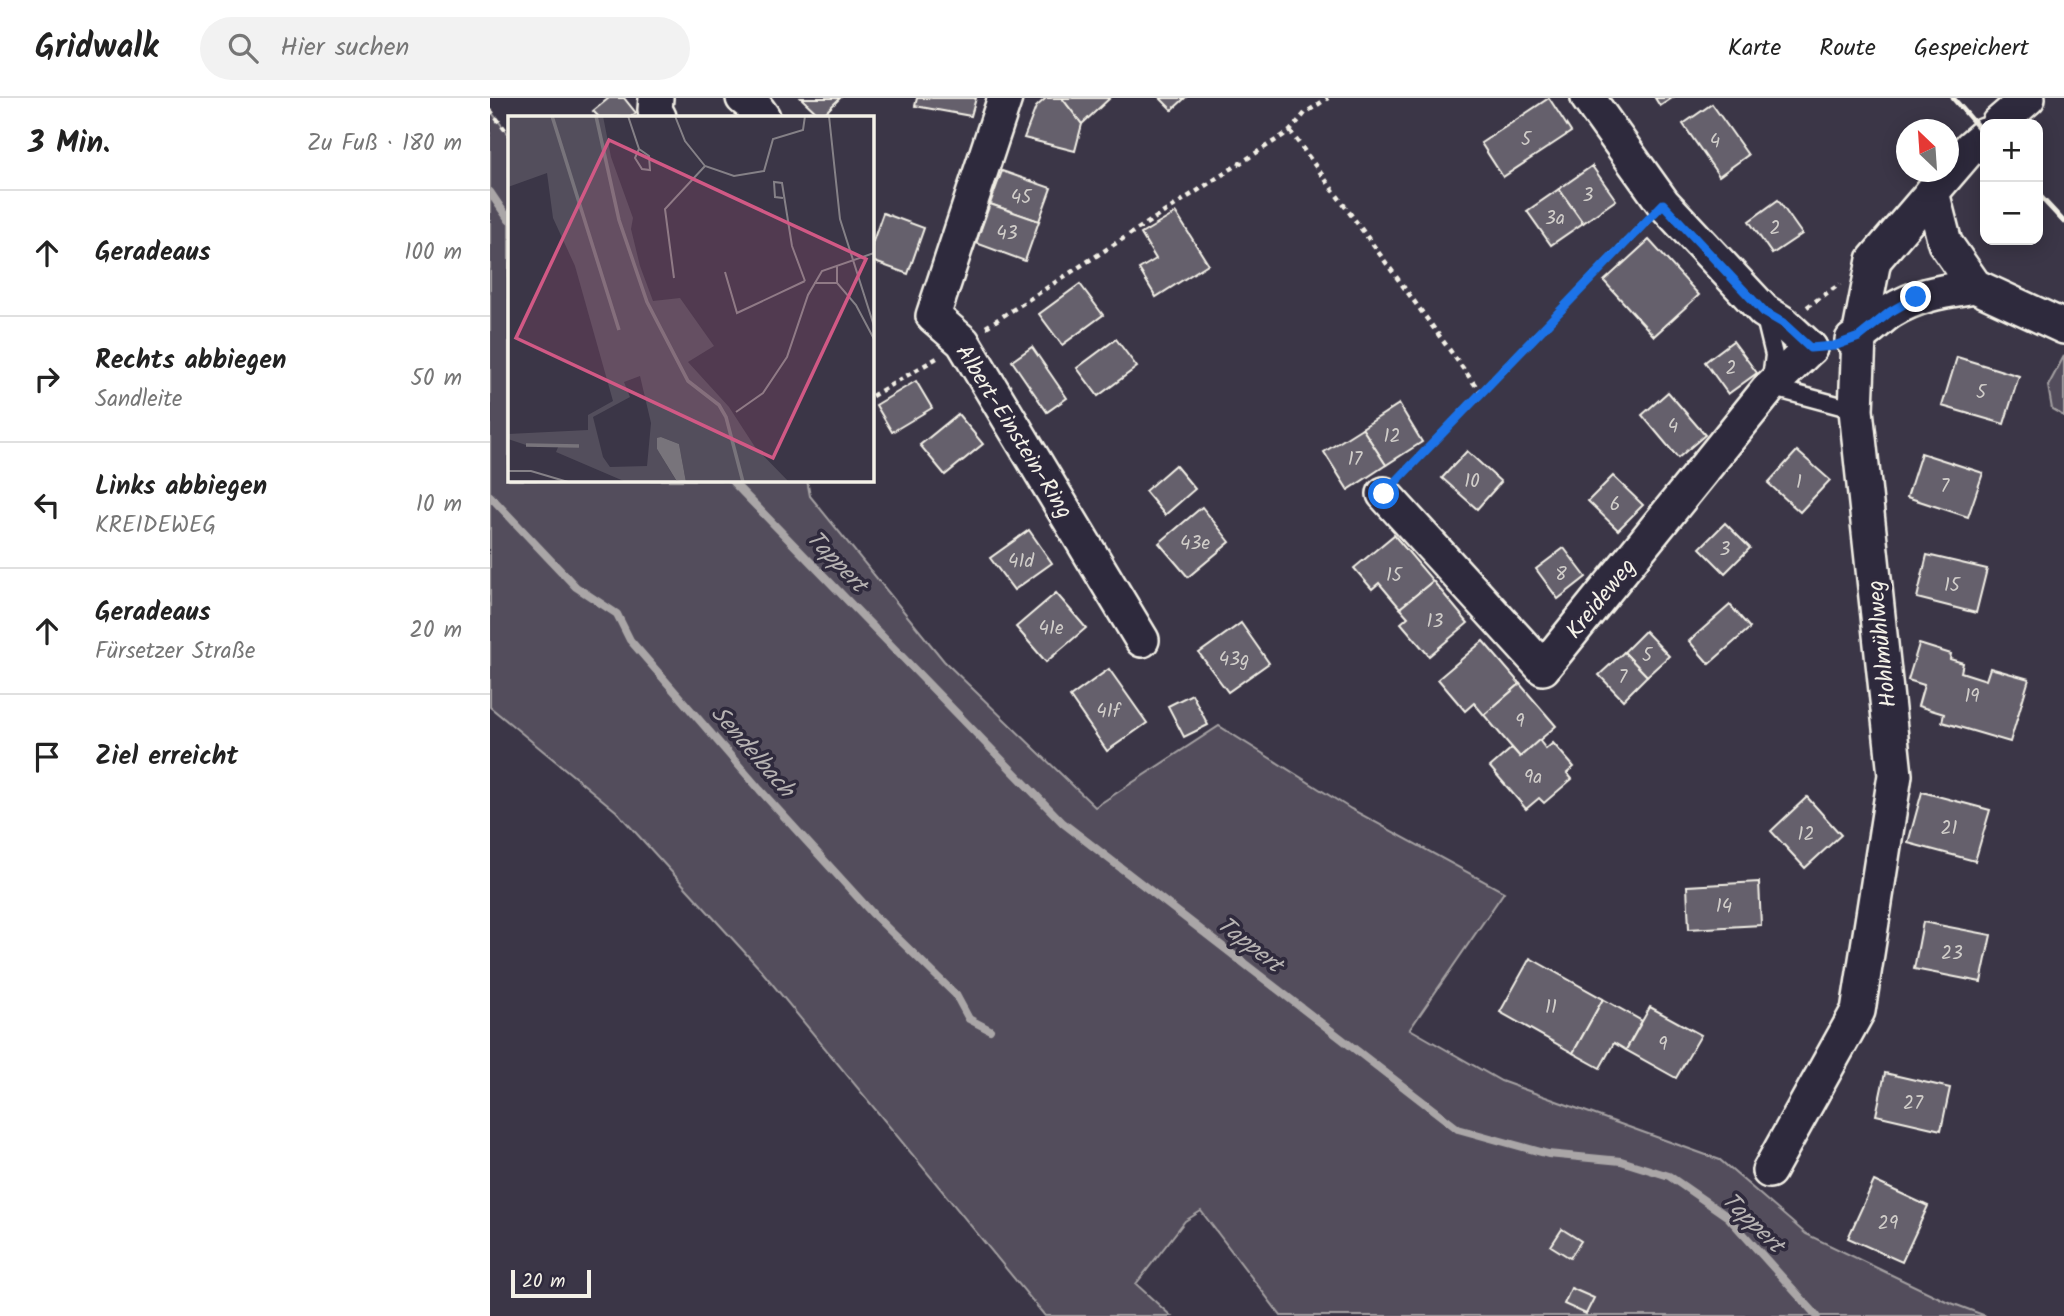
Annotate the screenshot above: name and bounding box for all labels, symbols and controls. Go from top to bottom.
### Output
search box [200,17,690,80]
text: Gridwalk [35,22,158,75]
text: Hier suchen [280,27,409,69]
icon: search [224,29,262,67]
text: Karte [1728,29,1781,68]
text: Route [1819,29,1876,68]
text: Gespeichert [1914,29,2029,68]
inset map [508,116,873,481]
north arrow [1896,119,1959,182]
map controls [1980,119,2043,245]
button: + [1980,119,2043,182]
text: 3 Min. [28,120,110,168]
house number: 5 [1521,125,1533,155]
text: Zu Fuß · 180 m [307,126,462,162]
house number: 4 [1710,127,1720,157]
house number: 3 [1583,181,1594,211]
button: − [1980,182,2043,245]
house number: 45 [1011,183,1033,213]
house number: 3a [1545,204,1565,234]
house number: 2 [1769,214,1781,244]
house number: 43 [996,219,1018,249]
text: Geradeaus [95,232,211,274]
icon: ahead [28,234,66,272]
text: 100 m [404,235,462,271]
route end [1900,281,1931,312]
street label: Albert-Einstein-Ring [945,338,1081,526]
text: Rechts abbiegen [95,340,286,382]
house number: 2 [1725,354,1737,384]
icon: right [28,360,66,398]
text: 50 m [411,361,462,397]
house number: 5 [1976,378,1988,408]
text: Sandleite [95,382,182,418]
house number: 4 [1668,412,1678,442]
house number: 12 [1383,422,1401,452]
house number: 17 [1348,445,1364,475]
text: Links abbiegen [95,466,267,508]
house number: 10 [1464,467,1480,497]
house number: 1 [1796,468,1802,498]
house number: 7 [1941,472,1951,502]
route start [1368,478,1399,509]
icon: left [28,486,66,524]
text: 10 m [416,487,462,523]
house number: 6 [1610,490,1620,520]
text: KREIDEWEG [95,508,216,544]
water label: Tappert [796,521,879,605]
house number: 43e [1180,529,1210,559]
house number: 3 [1720,535,1731,565]
house number: 41d [1008,547,1034,577]
street label: Kreideweg [1557,551,1646,648]
house number: 8 [1555,560,1567,590]
house number: 15 [1386,561,1404,591]
house number: 15 [1944,571,1962,601]
street label: Hohlmühlweg [1858,578,1908,709]
text: Geradeaus [95,592,211,634]
house number: 13 [1427,607,1444,637]
icon: ahead [28,612,66,650]
text: 20 m [410,613,462,649]
house number: 41e [1039,614,1064,644]
text: Fürsetzer Straße [95,634,255,670]
house number: 5 [1642,641,1654,671]
house number: 43g [1219,645,1249,675]
house number: 7 [1619,663,1629,693]
house number: 19 [1964,682,1980,712]
water label: Sendelbach [700,697,805,809]
house number: 41f [1096,697,1122,727]
house number: 9 [1515,707,1525,737]
text: Ziel erreicht [95,736,238,778]
icon: arrive [28,738,66,776]
house number: 9a [1524,763,1542,793]
house number: 21 [1940,814,1958,844]
house number: 12 [1797,820,1815,850]
house number: 14 [1716,892,1732,922]
water label: Tappert [1207,907,1294,986]
house number: 23 [1941,939,1963,969]
house number: 11 [1545,993,1557,1023]
house number: 9 [1658,1030,1668,1060]
house number: 27 [1903,1089,1924,1119]
water label: Tappert [1711,1183,1795,1266]
house number: 29 [1878,1209,1898,1239]
scale bar [511,1267,592,1299]
text: 20 m [522,1267,565,1297]

